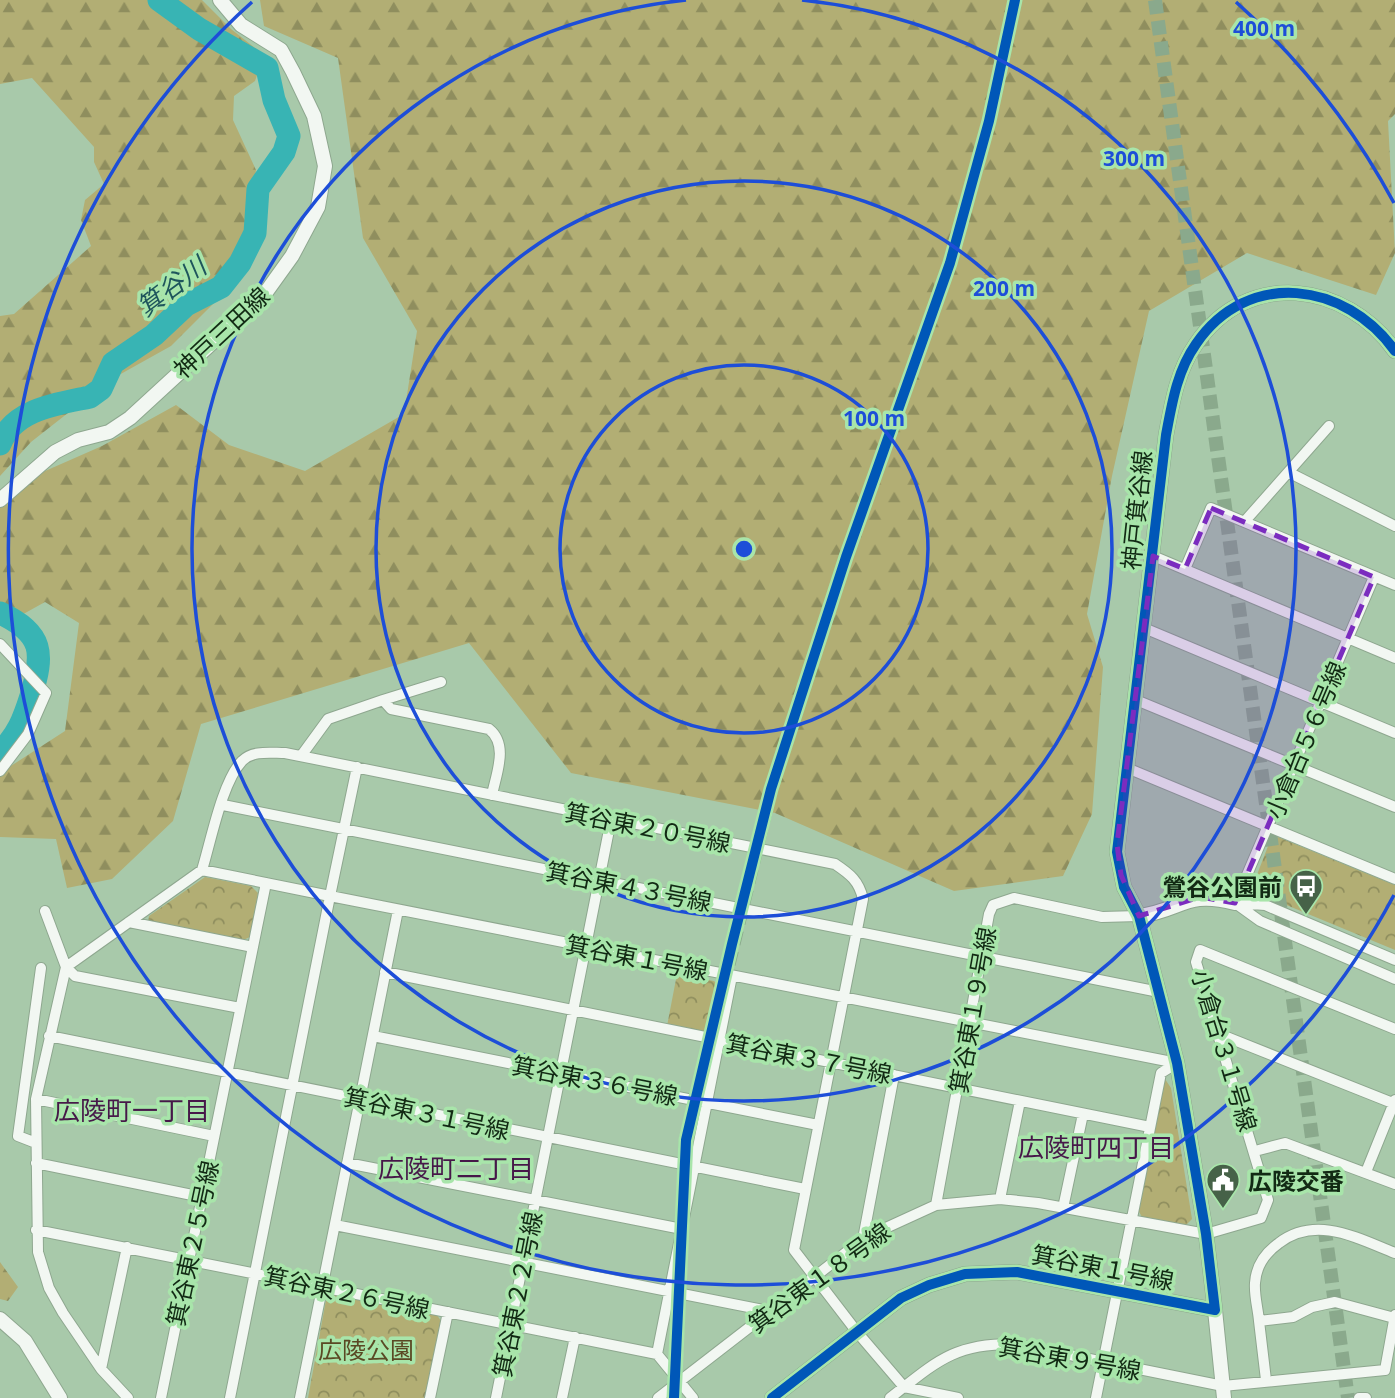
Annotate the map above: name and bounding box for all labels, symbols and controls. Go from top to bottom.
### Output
text: 400 m [1233,14,1295,42]
text: 300 m [1103,144,1165,172]
water label: 箕谷川 [129,246,215,324]
text: 200 m [973,274,1035,302]
street label: 神戸三田線 [166,279,276,385]
text: 100 m [843,404,905,432]
street label: 神戸箕谷線 [1113,449,1159,571]
centre of rings [732,537,756,561]
street label: 小倉台５６号線 [1257,656,1353,824]
street label: 箕谷東２０号線 [562,795,734,859]
street label: 箕谷東４３号線 [543,854,715,918]
bus stop icon: 鶯谷公園前 [1287,867,1325,916]
place label: 鶯谷公園前 [1162,870,1282,903]
street label: 箕谷東１９号線 [941,924,1003,1096]
street label: 箕谷東１号線 [563,927,711,987]
street label: 小倉台３１号線 [1185,965,1265,1135]
street label: 箕谷東３７号線 [723,1026,895,1090]
street label: 箕谷東３６号線 [509,1048,681,1112]
street label: 箕谷東３１号線 [341,1079,513,1147]
district label: 広陵町一丁目 [54,1092,210,1128]
district label: 広陵町四丁目 [1018,1129,1174,1165]
district label: 広陵町二丁目 [378,1150,534,1186]
street label: 箕谷東２５号線 [158,1157,226,1329]
public building icon: 広陵交番 [1204,1161,1242,1210]
place label: 広陵交番 [1248,1164,1344,1197]
street label: 箕谷東２２号線 [485,1208,549,1380]
street label: 箕谷東１８号線 [741,1214,897,1340]
street label: 箕谷東１号線 [1029,1237,1177,1297]
street label: 箕谷東２６号線 [261,1258,433,1326]
street label: 箕谷東９号線 [996,1329,1144,1387]
park label: 広陵公園 [318,1333,414,1366]

